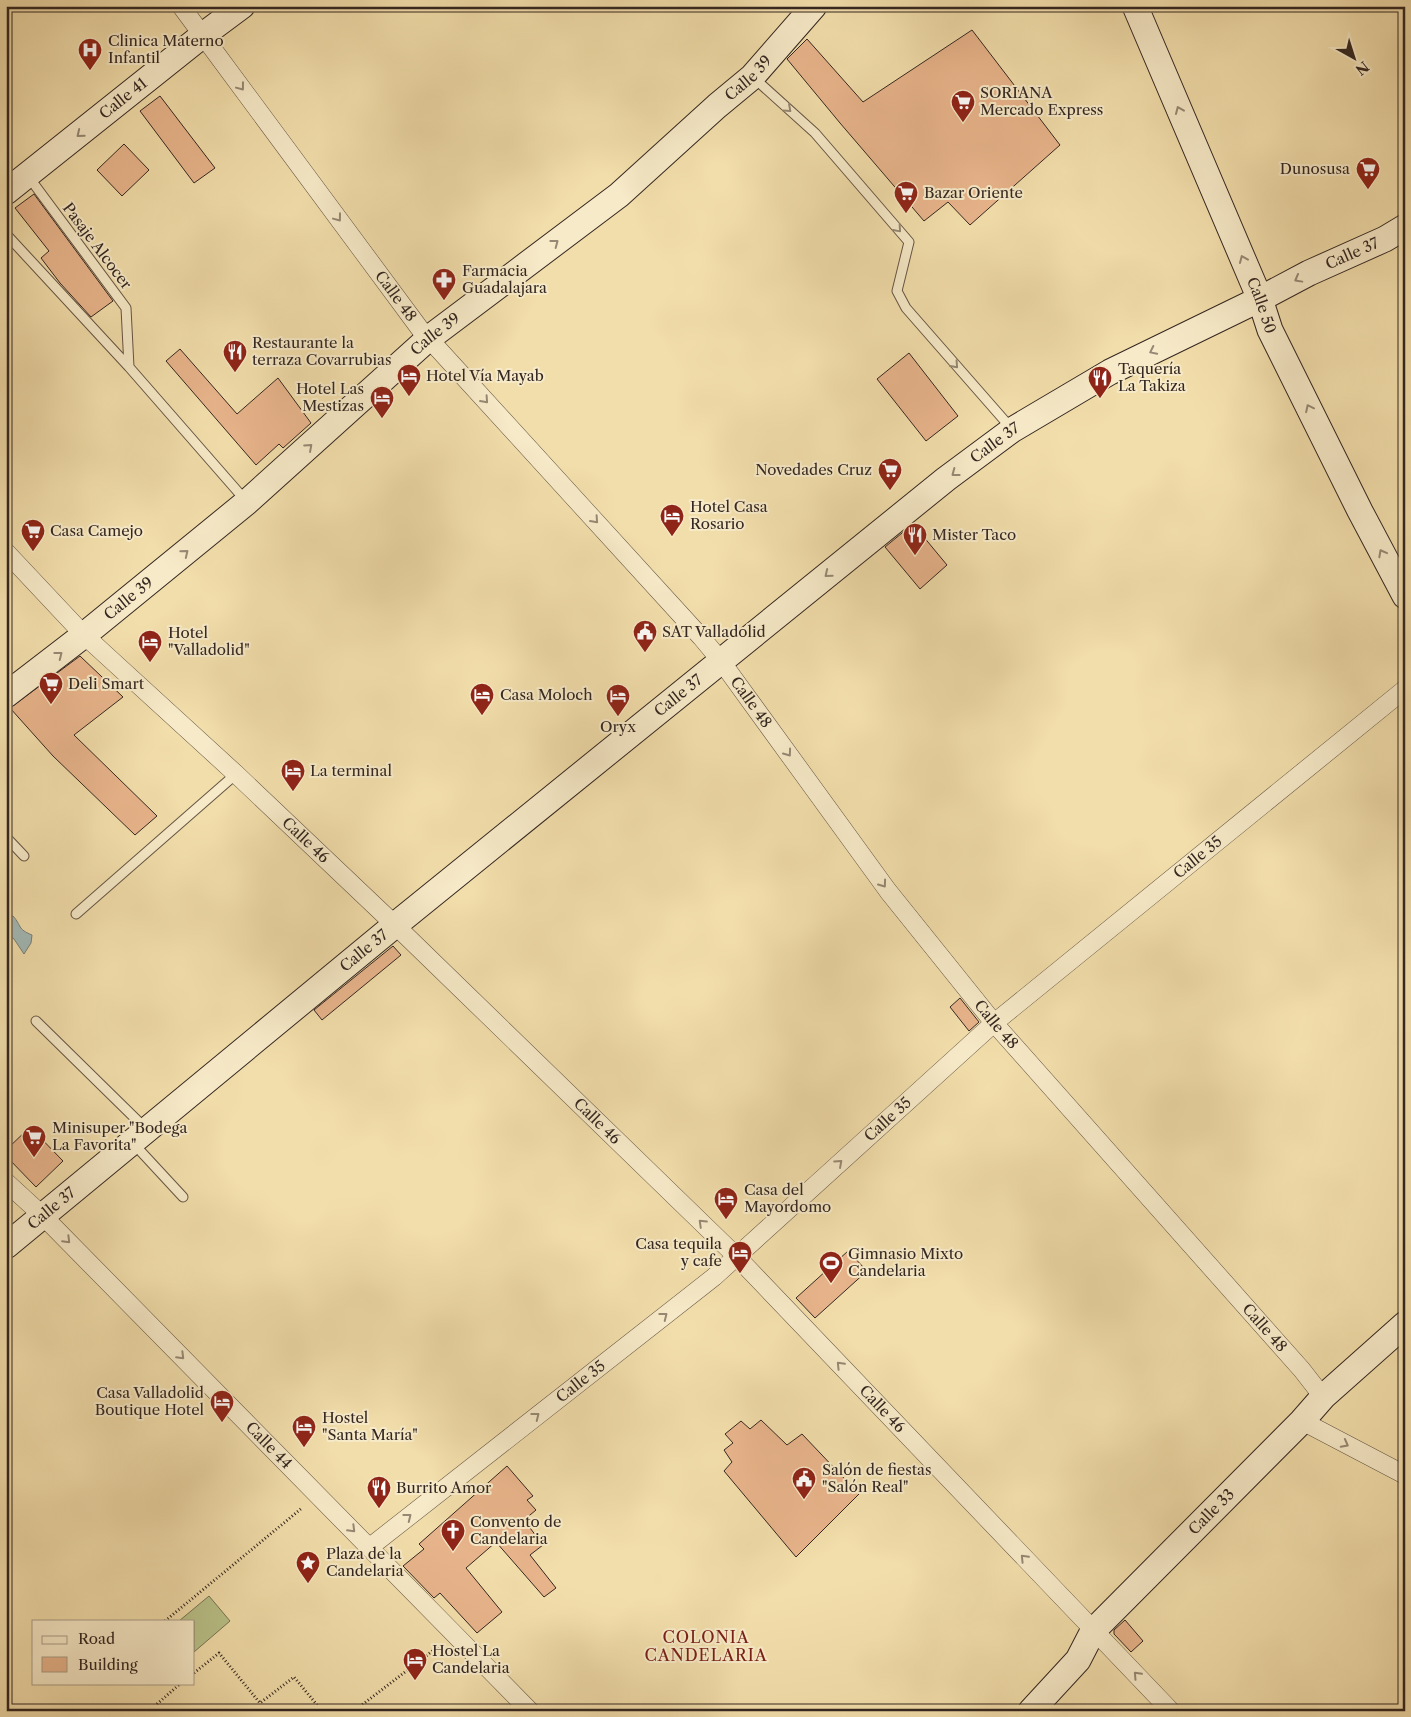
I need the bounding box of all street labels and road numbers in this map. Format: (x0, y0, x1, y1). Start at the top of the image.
street label: Calle 39 (721, 51, 776, 105)
street label: Calle 41 (95, 73, 151, 123)
street label: Pasaje Alcocer (59, 199, 136, 293)
street label: Calle 37 (1322, 233, 1382, 273)
street label: Calle 48 (371, 267, 421, 325)
street label: Calle 50 (1243, 274, 1280, 336)
street label: Calle 39 (406, 308, 463, 359)
street label: Calle 37 (966, 418, 1023, 467)
street label: Calle 39 (100, 573, 157, 624)
street label: Calle 37 (650, 670, 707, 720)
street label: Calle 48 (727, 673, 776, 731)
street label: Calle 46 (278, 813, 334, 867)
street label: Calle 35 (1169, 832, 1226, 882)
street label: Calle 37 (336, 925, 392, 976)
street label: Calle 48 (970, 996, 1023, 1053)
street label: Calle 35 (860, 1093, 915, 1145)
street label: Calle 46 (570, 1094, 625, 1148)
street label: Calle 37 (23, 1182, 79, 1233)
street label: Calle 48 (1238, 1299, 1291, 1356)
street label: Calle 35 (552, 1356, 609, 1406)
street label: Calle 46 (856, 1381, 910, 1436)
street label: Calle 44 (242, 1418, 296, 1472)
street label: Calle 33 (1184, 1485, 1238, 1539)

